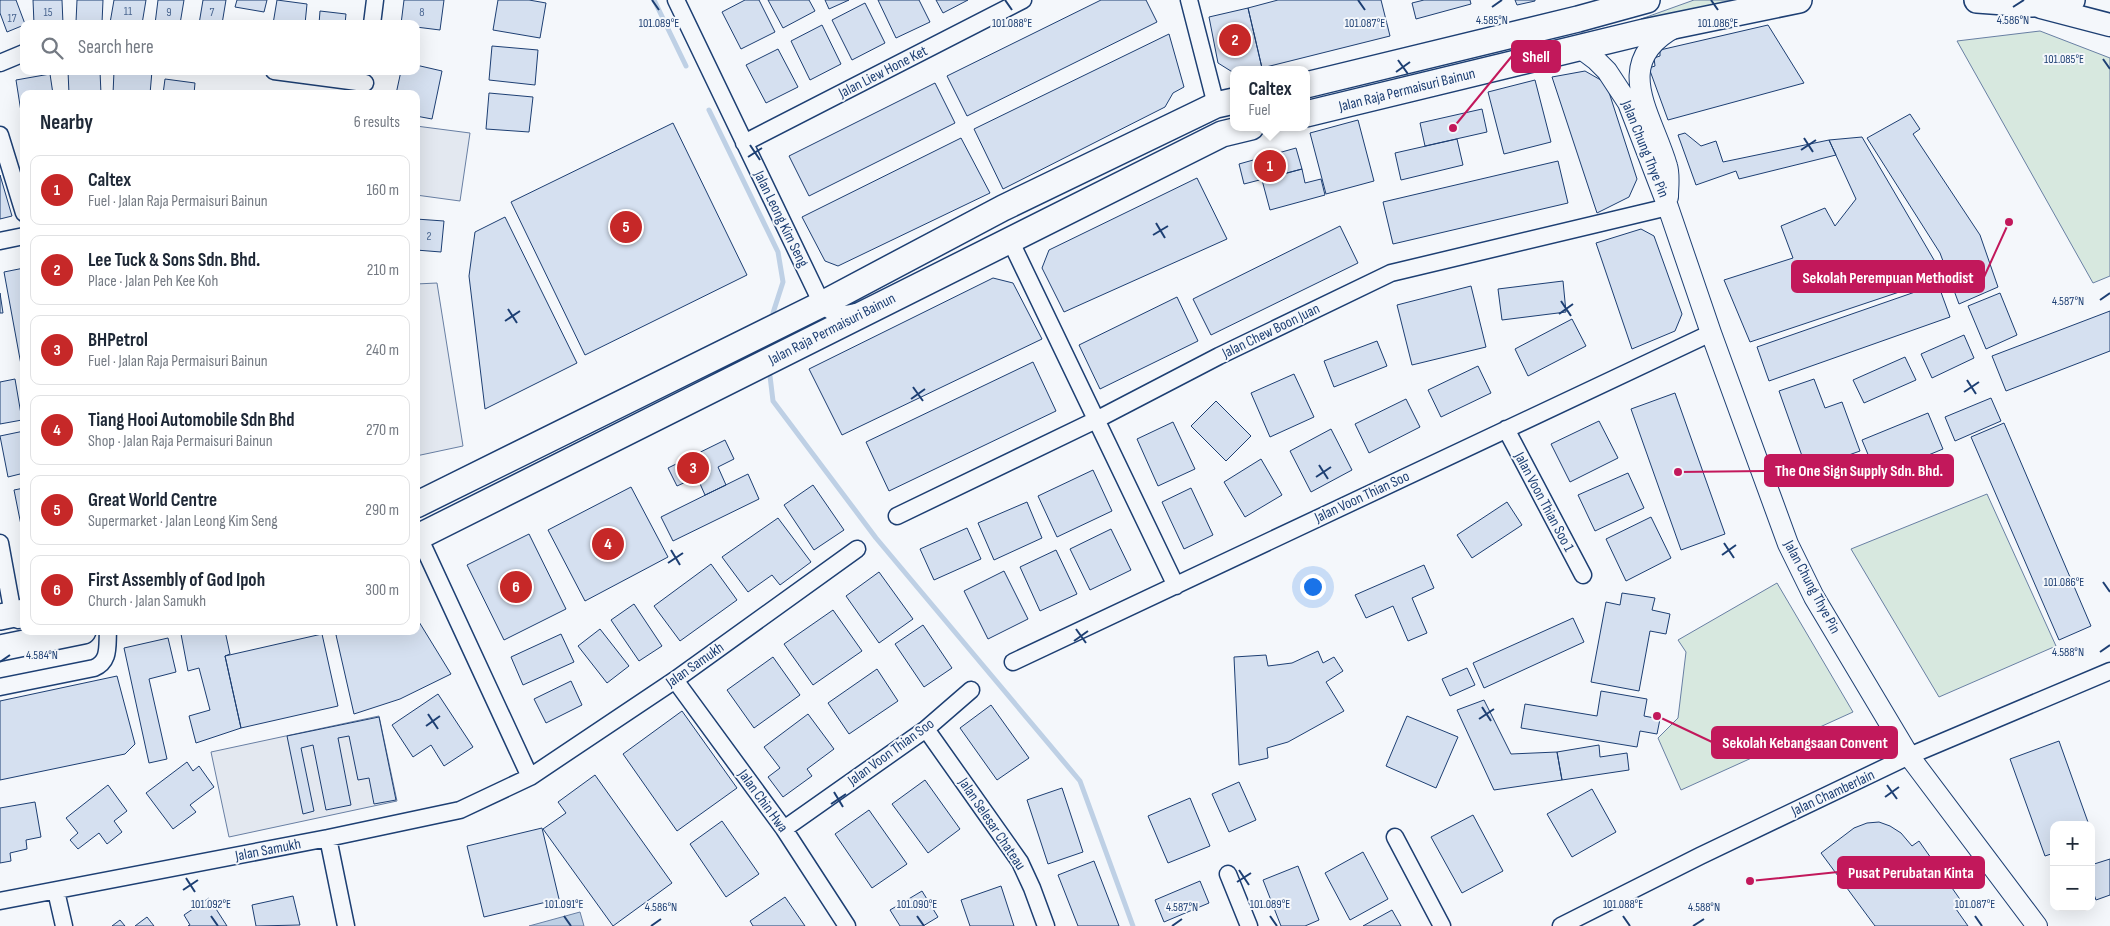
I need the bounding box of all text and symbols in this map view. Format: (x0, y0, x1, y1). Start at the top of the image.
house number: 11 (124, 4, 133, 19)
house number: 15 (43, 5, 53, 20)
house number: 9 (166, 5, 172, 20)
house number: 7 (210, 5, 215, 20)
house number: 8 (419, 5, 425, 20)
house number: 17 (8, 11, 17, 26)
text: 4.585°N (1476, 13, 1508, 28)
text: 4.586°N (1997, 13, 2029, 28)
text: 101.089°E (639, 16, 679, 31)
text: 101.088°E (992, 16, 1032, 31)
text: 101.087°E (1345, 16, 1385, 31)
text: 101.086°E (1698, 16, 1738, 31)
search box (20, 20, 420, 75)
pin: 2 (1219, 21, 1251, 59)
icon: search (38, 34, 66, 62)
text: Search here (78, 36, 154, 59)
street label: Jalan Liew Hone Ket (835, 41, 931, 103)
callout: Shell (1512, 41, 1560, 72)
text: Shell (1522, 48, 1550, 67)
text: 101.085°E (2044, 52, 2084, 67)
street label: Jalan Raja Permaisuri Bainun (1336, 64, 1477, 116)
popup (1230, 66, 1310, 131)
text: Caltex (1248, 78, 1292, 101)
street label: Jalan Chung Thye Pin (1617, 97, 1673, 200)
text: Fuel (1248, 101, 1271, 120)
text: Nearby (40, 110, 93, 135)
text: 6 results (354, 113, 400, 132)
pin: 1 (1254, 147, 1286, 185)
street label: Jalan Leong Kim Seng (749, 167, 813, 270)
text: Caltex (88, 169, 131, 192)
text: 1 (54, 181, 60, 200)
text: 160 m (366, 181, 399, 200)
text: Fuel · Jalan Raja Permaisuri Bainun (88, 192, 268, 211)
pin: 5 (610, 208, 642, 246)
house number: 2 (427, 229, 432, 244)
text: Lee Tuck & Sons Sdn. Bhd. (88, 249, 260, 272)
text: 2 (53, 261, 61, 280)
text: 210 m (367, 261, 399, 280)
callout: Sekolah Perempuan Methodist (1792, 261, 1984, 292)
text: Sekolah Perempuan Methodist (1802, 269, 1974, 288)
text: Place · Jalan Peh Kee Koh (88, 272, 218, 291)
street label: Jalan Raja Permaisuri Bainun (764, 289, 899, 370)
text: 4.587°N (2052, 294, 2084, 309)
street label: Jalan Chew Boon Juan (1218, 299, 1323, 363)
text: BHPetrol (88, 329, 148, 352)
text: 3 (53, 341, 61, 360)
text: 240 m (366, 341, 399, 360)
text: Fuel · Jalan Raja Permaisuri Bainun (88, 352, 268, 371)
text: Tiang Hooi Automobile Sdn Bhd (88, 409, 295, 432)
text: 4 (53, 421, 61, 440)
text: 270 m (366, 421, 399, 440)
text: Shop · Jalan Raja Permaisuri Bainun (88, 432, 273, 451)
street label: Jalan Voon Thian Soo 1 (1509, 448, 1579, 556)
pin: 3 (677, 449, 709, 487)
callout: The One Sign Supply Sdn. Bhd. (1765, 455, 1953, 486)
text: The One Sign Supply Sdn. Bhd. (1775, 462, 1943, 481)
street label: Jalan Voon Thian Soo (1311, 467, 1412, 528)
text: Great World Centre (88, 489, 217, 512)
text: 5 (53, 501, 61, 520)
text: 290 m (365, 501, 399, 520)
text: Supermarket · Jalan Leong Kim Seng (88, 512, 278, 531)
pin: 4 (592, 525, 624, 563)
street label: Jalan Chung Thye Pin (1779, 536, 1845, 637)
pin: 6 (500, 568, 532, 606)
text: First Assembly of God Ipoh (88, 569, 265, 592)
your location (1300, 574, 1326, 600)
text: 101.086°E (2044, 575, 2084, 590)
text: 6 (53, 581, 61, 600)
text: 300 m (365, 581, 399, 600)
text: Church · Jalan Samukh (88, 592, 206, 611)
street label: Jalan Samukh (662, 638, 728, 692)
text: 4.588°N (2052, 645, 2084, 660)
text: 4.584°N (26, 648, 58, 663)
street label: Jalan Voon Thian Soo (843, 714, 938, 790)
callout: Sekolah Kebangsaan Convent (1712, 727, 1897, 758)
text: Sekolah Kebangsaan Convent (1722, 734, 1888, 753)
street label: Jalan Chin Hwa (733, 765, 792, 836)
street label: Jalan Chamberlain (1787, 765, 1878, 821)
street label: Jalan Selesar Chateau (954, 773, 1030, 874)
map controls (2050, 821, 2095, 911)
button: + (2050, 821, 2095, 866)
street label: Jalan Samukh (233, 834, 302, 866)
callout: Pusat Perubatan Kinta (1838, 857, 1984, 888)
text: Pusat Perubatan Kinta (1848, 864, 1974, 883)
button: − (2050, 866, 2095, 911)
text: 101.092°E (191, 897, 231, 912)
text: 101.091°E (545, 897, 583, 912)
text: 101.090°E (897, 897, 937, 912)
text: 101.089°E (1250, 897, 1290, 912)
text: 101.088°E (1603, 897, 1643, 912)
text: 101.087°E (1955, 897, 1995, 912)
text: 4.586°N (645, 900, 677, 915)
text: 4.587°N (1166, 900, 1198, 915)
text: 4.588°N (1688, 900, 1720, 915)

